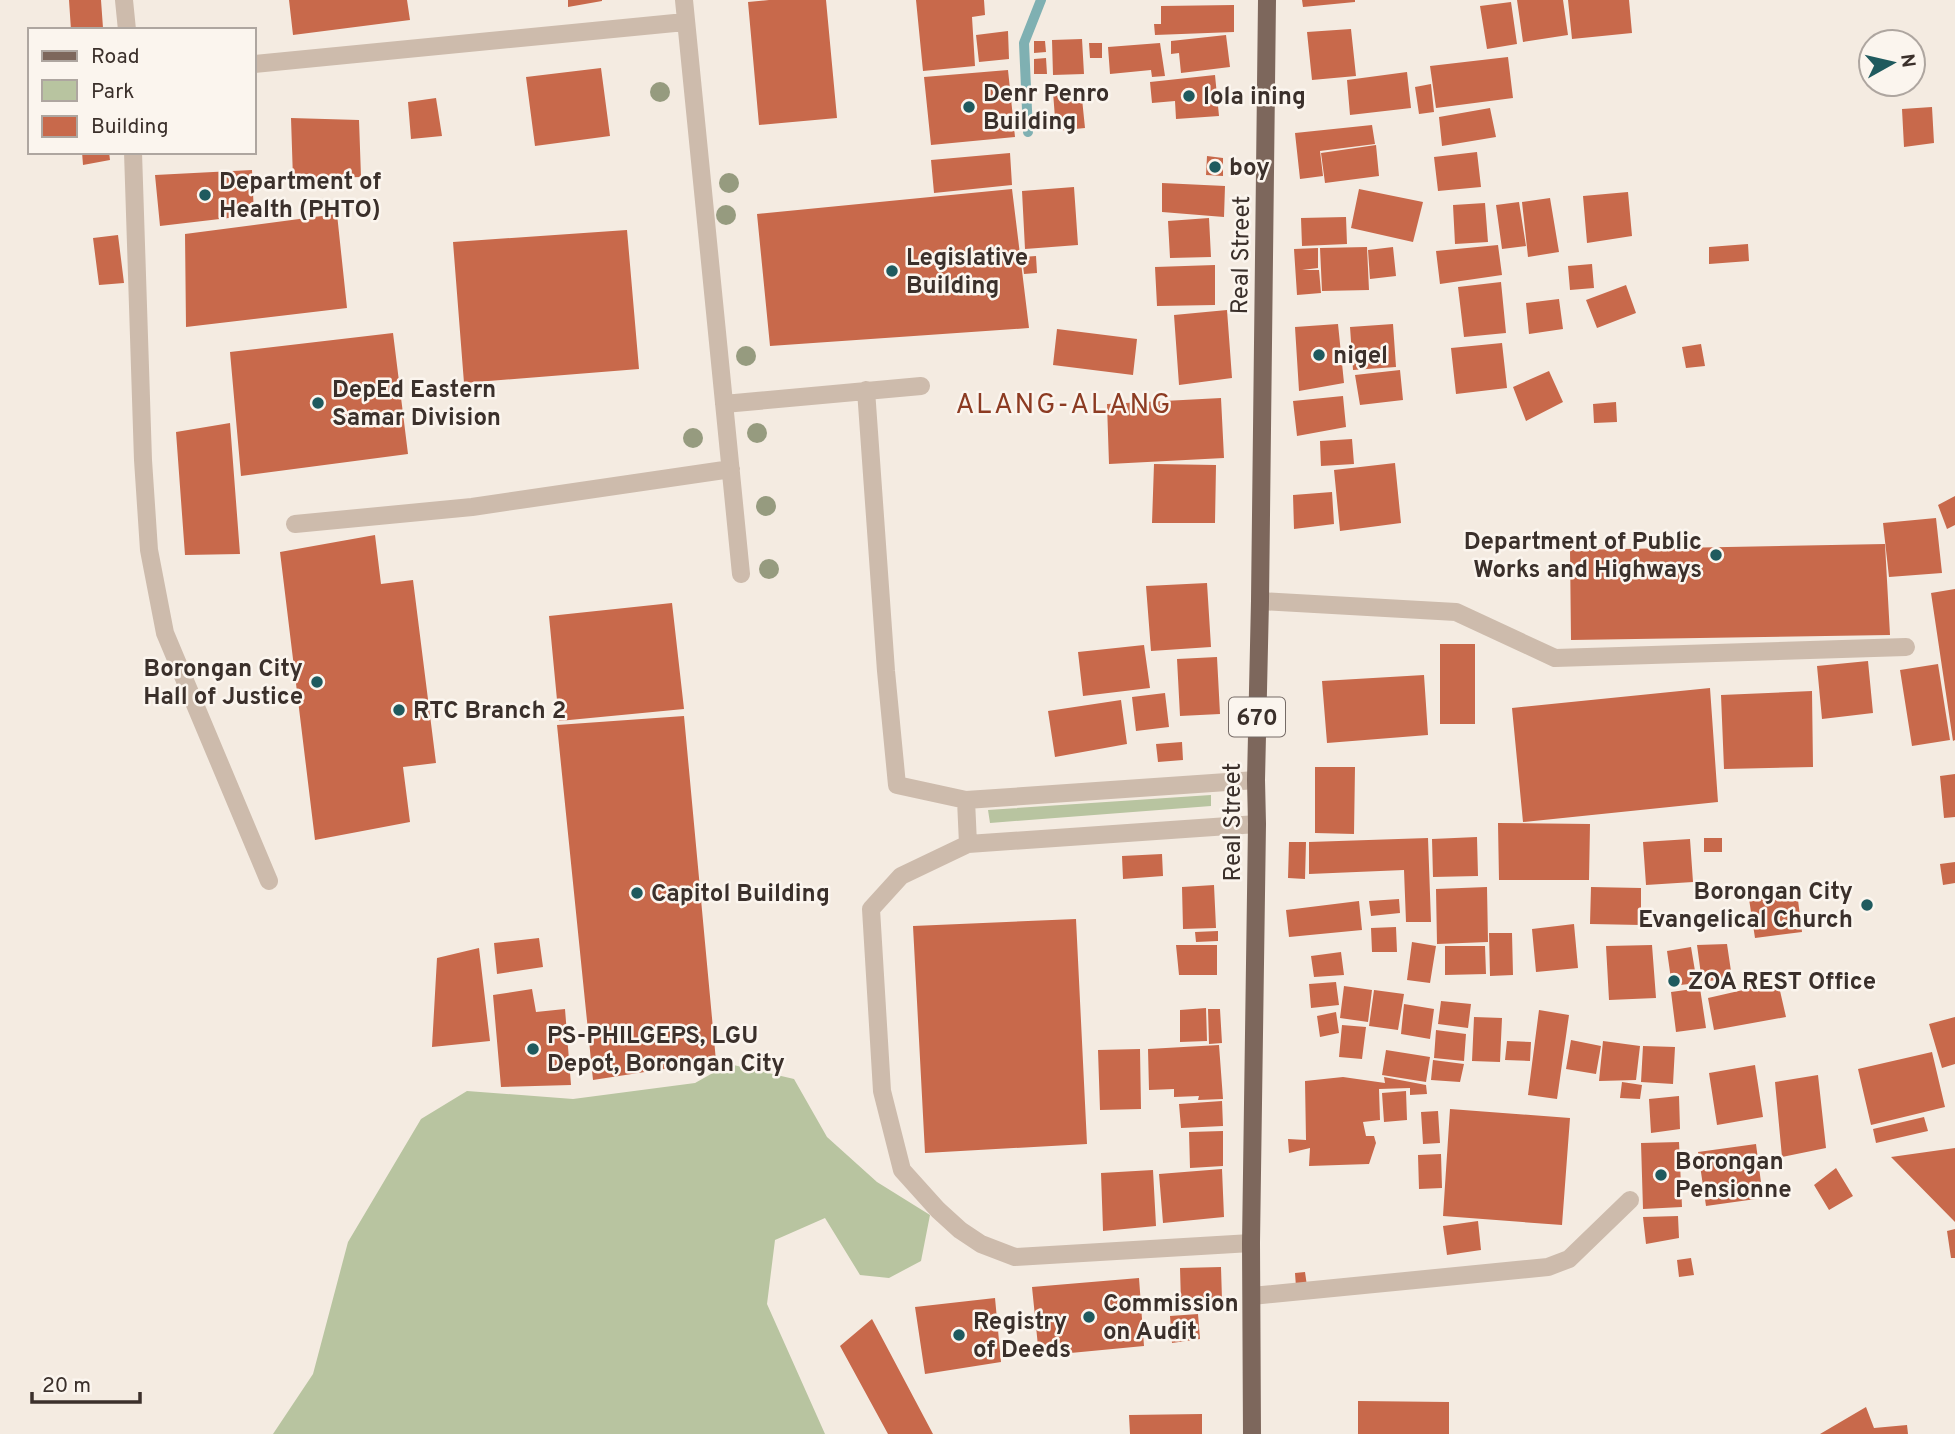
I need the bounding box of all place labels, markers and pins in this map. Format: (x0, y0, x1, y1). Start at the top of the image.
place label: Denr Penro Building (983, 80, 1109, 138)
place label: lola ining (1203, 83, 1306, 113)
marker: lola ining (1181, 88, 1197, 104)
marker: Denr Penro Building (961, 99, 977, 115)
place label: boy (1229, 154, 1270, 184)
marker: boy (1207, 159, 1223, 175)
place label: Department of Health (PHTO) (219, 168, 381, 226)
marker: Department of Health (PHTO) (197, 187, 213, 203)
place label: Legislative Building (906, 244, 1028, 302)
marker: Legislative Building (884, 263, 900, 279)
place label: nigel (1333, 342, 1388, 372)
marker: nigel (1311, 347, 1327, 363)
place label: DepEd Eastern Samar Division (332, 376, 501, 434)
marker: DepEd Eastern Samar Division (310, 395, 326, 411)
place label: Department of Public Works and Highways (1464, 528, 1702, 586)
marker: Department of Public Works and Highways (1708, 547, 1724, 563)
place label: Borongan City Hall of Justice (143, 655, 303, 713)
marker: Borongan City Hall of Justice (309, 674, 325, 690)
place label: RTC Branch 2 (413, 697, 566, 727)
marker: RTC Branch 2 (391, 702, 407, 718)
place label: Borongan City Evangelical Church (1638, 878, 1853, 936)
place label: Capitol Building (651, 880, 830, 910)
marker: Capitol Building (629, 885, 645, 901)
marker: Borongan City Evangelical Church (1859, 897, 1875, 913)
place label: ZOA REST Office (1688, 968, 1876, 998)
marker: ZOA REST Office (1666, 973, 1682, 989)
place label: PS-PHILGEPS, LGU Depot, Borongan City (547, 1022, 785, 1080)
marker: PS-PHILGEPS, LGU Depot, Borongan City (525, 1041, 541, 1057)
place label: Borongan Pensionne (1675, 1148, 1792, 1206)
marker: Borongan Pensionne (1653, 1167, 1669, 1183)
place label: Commission on Audit (1103, 1290, 1239, 1348)
place label: Registry of Deeds (973, 1308, 1071, 1366)
marker: Commission on Audit (1081, 1309, 1097, 1325)
marker: Registry of Deeds (951, 1327, 967, 1343)

